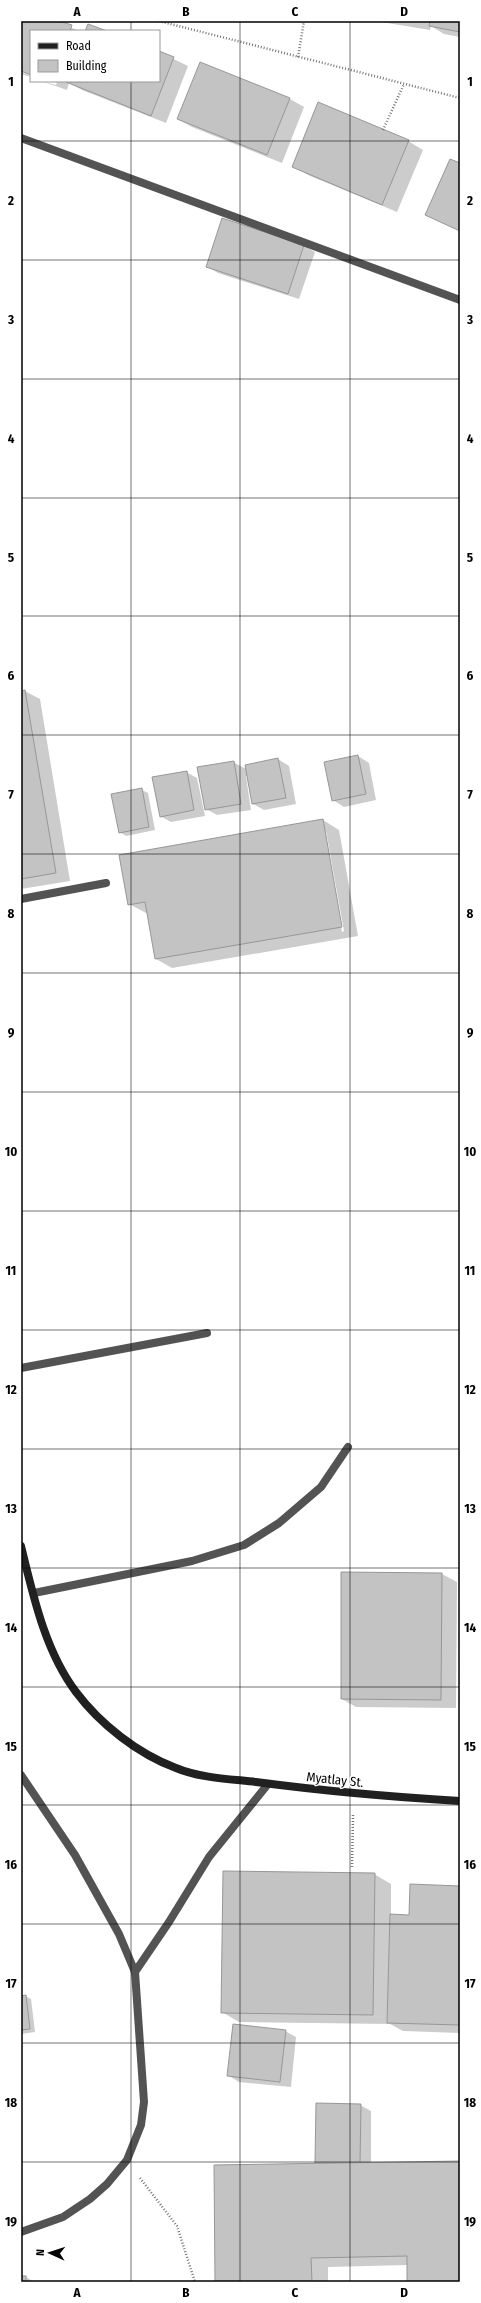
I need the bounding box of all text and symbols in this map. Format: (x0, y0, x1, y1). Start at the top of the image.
text: A (72, 4, 81, 19)
text: B (182, 4, 190, 19)
text: C (292, 4, 299, 19)
text: D (400, 4, 408, 19)
legend (30, 30, 160, 82)
text: Road (66, 39, 91, 53)
text: Building (66, 59, 107, 73)
text: 1 (8, 74, 14, 89)
text: 1 (467, 74, 473, 89)
text: 2 (7, 193, 14, 208)
text: 2 (466, 193, 473, 208)
text: 3 (7, 312, 14, 327)
text: 3 (466, 312, 473, 327)
text: 4 (8, 431, 15, 446)
text: 4 (467, 431, 474, 446)
text: 5 (8, 550, 14, 565)
text: 5 (467, 550, 473, 565)
text: 6 (8, 668, 15, 683)
text: 6 (467, 668, 474, 683)
text: 7 (8, 787, 14, 802)
text: 7 (467, 787, 473, 802)
text: 8 (8, 906, 15, 921)
text: 8 (467, 906, 474, 921)
text: 9 (8, 1025, 15, 1040)
text: 9 (467, 1025, 474, 1040)
text: 10 (5, 1144, 17, 1159)
text: 10 (464, 1144, 476, 1159)
text: 11 (6, 1263, 16, 1278)
text: 11 (465, 1263, 475, 1278)
text: 12 (5, 1382, 17, 1397)
text: 12 (464, 1382, 476, 1397)
text: 13 (5, 1501, 17, 1516)
text: 13 (464, 1501, 476, 1516)
text: 14 (5, 1620, 17, 1635)
text: 14 (464, 1620, 476, 1635)
text: 15 (5, 1739, 17, 1754)
text: 15 (464, 1739, 476, 1754)
street label: Myatlay St. (306, 1769, 364, 1790)
text: 16 (5, 1857, 17, 1872)
text: 16 (464, 1857, 476, 1872)
text: 17 (5, 1976, 17, 1991)
text: 17 (464, 1976, 476, 1991)
text: 18 (5, 2095, 17, 2110)
text: 18 (464, 2095, 476, 2110)
text: 19 (5, 2214, 17, 2229)
text: 19 (464, 2214, 476, 2229)
north arrow (30, 2233, 70, 2273)
text: N (34, 2249, 47, 2256)
text: A (72, 2285, 81, 2300)
text: B (182, 2285, 190, 2300)
text: C (292, 2285, 299, 2300)
text: D (400, 2285, 408, 2300)

